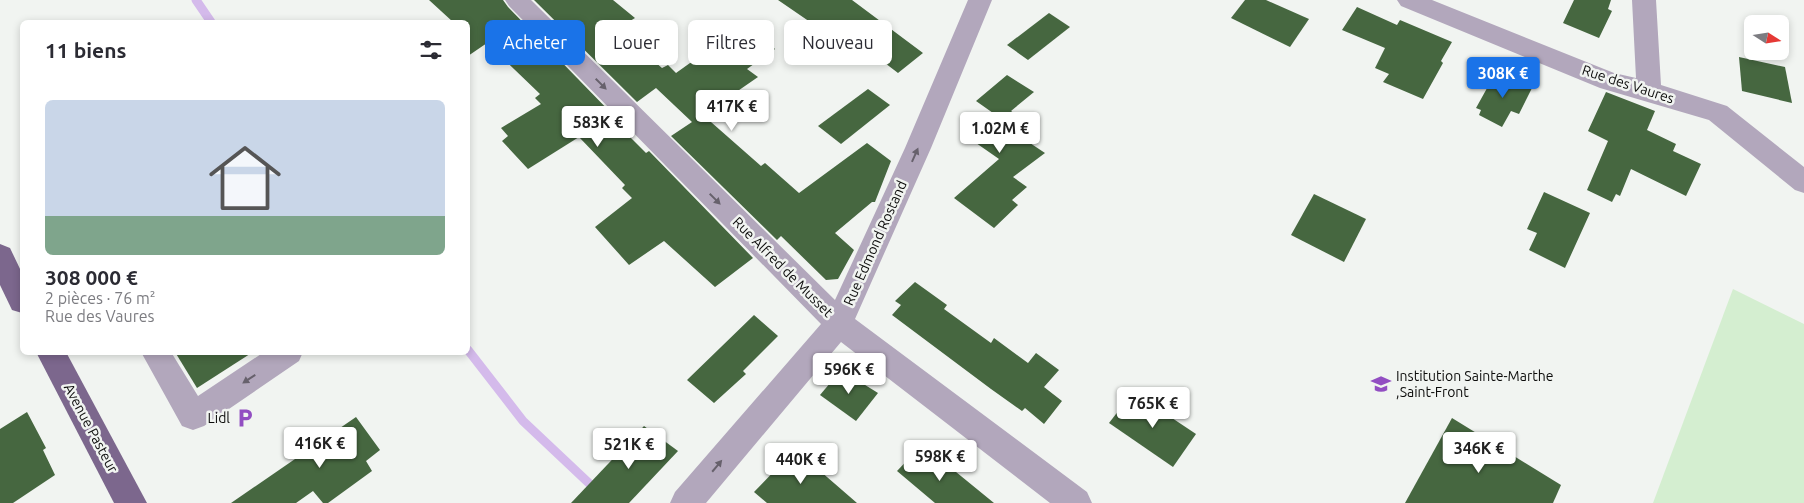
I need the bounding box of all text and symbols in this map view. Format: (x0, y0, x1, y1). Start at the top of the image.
north arrow (1744, 15, 1789, 60)
map controls (1744, 15, 1789, 60)
chip: Acheter (485, 20, 585, 65)
chip: Louer (595, 20, 678, 65)
chip: Filtres (688, 20, 774, 65)
chip: Nouveau (784, 20, 892, 65)
icon: filters (417, 36, 445, 64)
text: 11 biens (45, 38, 126, 62)
pin: 308K € (1462, 56, 1544, 99)
street label: Rue des Vaures (1580, 62, 1676, 106)
text: 308K € (1478, 64, 1528, 82)
one-way arrow (594, 78, 606, 90)
pin: 417K € (691, 90, 773, 132)
text: 417K € (707, 97, 757, 115)
pin: 583K € (557, 106, 639, 148)
pin: 1.02M € (954, 112, 1046, 154)
text: 583K € (573, 113, 623, 131)
text: 1.02M € (971, 119, 1029, 137)
icon: home (200, 133, 290, 223)
one-way arrow (912, 148, 920, 162)
street label: Rue Edmond Rostand (840, 178, 910, 308)
one-way arrow (709, 193, 721, 205)
street label: Rue Alfred de Musset (730, 214, 837, 321)
text: 308 000 € (45, 265, 138, 289)
text: 2 pièces · 76 m² (45, 289, 155, 307)
text: Rue des Vaures (45, 307, 154, 325)
pin: 596K € (808, 352, 890, 395)
text: 596K € (824, 360, 874, 378)
place label: Institution Sainte-Marthe ,Saint-Front (1396, 368, 1553, 400)
school or university icon: Institution Sainte-Marthe ,Saint-Front (1370, 373, 1392, 395)
one-way arrow (242, 375, 255, 384)
street label: Avenue Pasteur (61, 381, 121, 476)
pin: 765K € (1112, 386, 1194, 429)
text: 765K € (1128, 394, 1178, 412)
parking icon: Lidl (234, 407, 256, 429)
place label: Lidl (208, 410, 230, 426)
pin: 416K € (279, 426, 361, 469)
pin: 521K € (588, 428, 670, 470)
pin: 346K € (1438, 432, 1520, 474)
text: 416K € (295, 434, 345, 452)
text: 521K € (604, 435, 654, 453)
text: 346K € (1454, 439, 1504, 457)
pin: 598K € (899, 440, 981, 482)
pin: 440K € (760, 442, 842, 485)
text: 598K € (915, 447, 965, 465)
text: 440K € (776, 450, 826, 468)
one-way arrow (712, 460, 723, 473)

